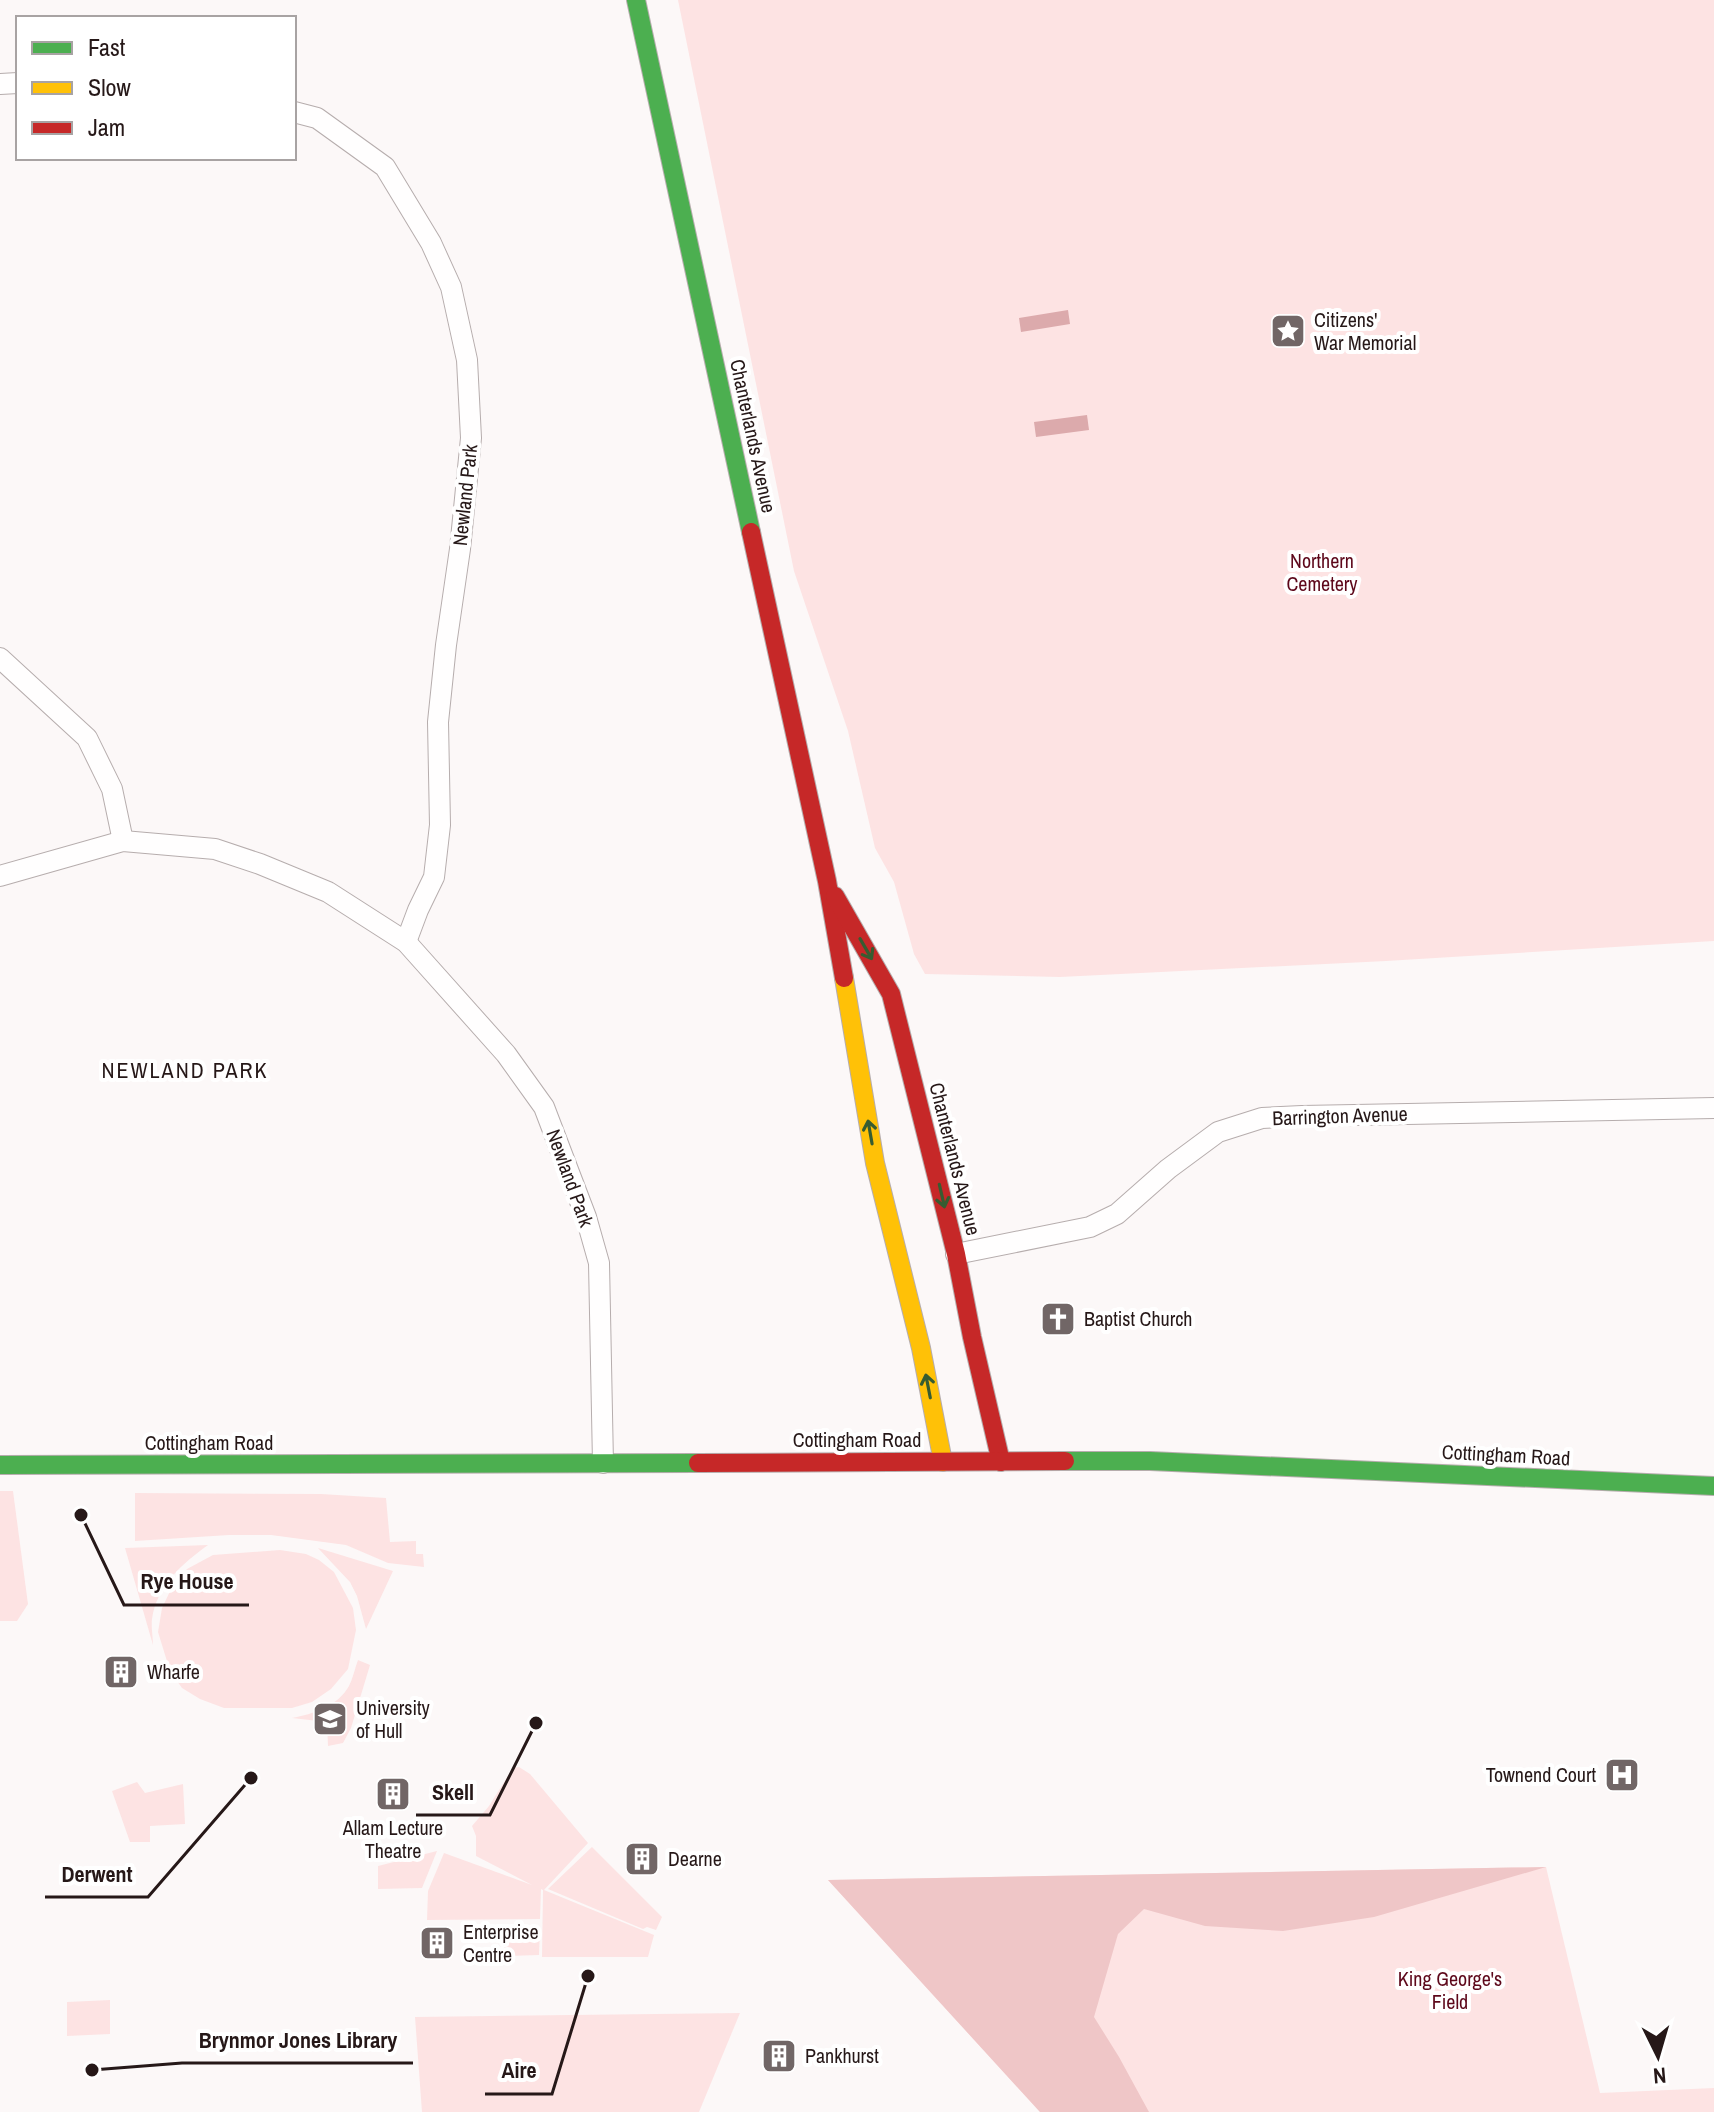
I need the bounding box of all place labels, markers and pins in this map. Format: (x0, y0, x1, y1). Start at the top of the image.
place label: Citizens' War Memorial (1314, 306, 1416, 356)
place icon: Citizens' War Memorial (1269, 312, 1307, 350)
church icon: Baptist Church (1039, 1300, 1077, 1338)
place label: Baptist Church (1084, 1305, 1192, 1332)
callout: Rye House (124, 1559, 249, 1605)
building icon: Wharfe (102, 1653, 140, 1691)
place label: Wharfe (147, 1658, 200, 1685)
place label: University of Hull (356, 1694, 431, 1744)
school or university icon: University of Hull (311, 1700, 349, 1738)
hospital icon: Townend Court (1603, 1756, 1641, 1794)
place label: Townend Court (1486, 1761, 1596, 1788)
callout: Skell (416, 1769, 490, 1815)
building icon: Allam Lecture Theatre (374, 1775, 412, 1813)
place label: Allam Lecture Theatre (342, 1814, 443, 1864)
building icon: Dearne (623, 1840, 661, 1878)
place label: Dearne (668, 1845, 722, 1872)
callout: Derwent (45, 1851, 148, 1897)
place label: Enterprise Centre (463, 1918, 539, 1968)
building icon: Enterprise Centre (418, 1924, 456, 1962)
callout: Brynmor Jones Library (182, 2017, 413, 2063)
building icon: Pankhurst (760, 2037, 798, 2075)
place label: Pankhurst (805, 2042, 879, 2069)
callout: Aire (485, 2048, 552, 2094)

